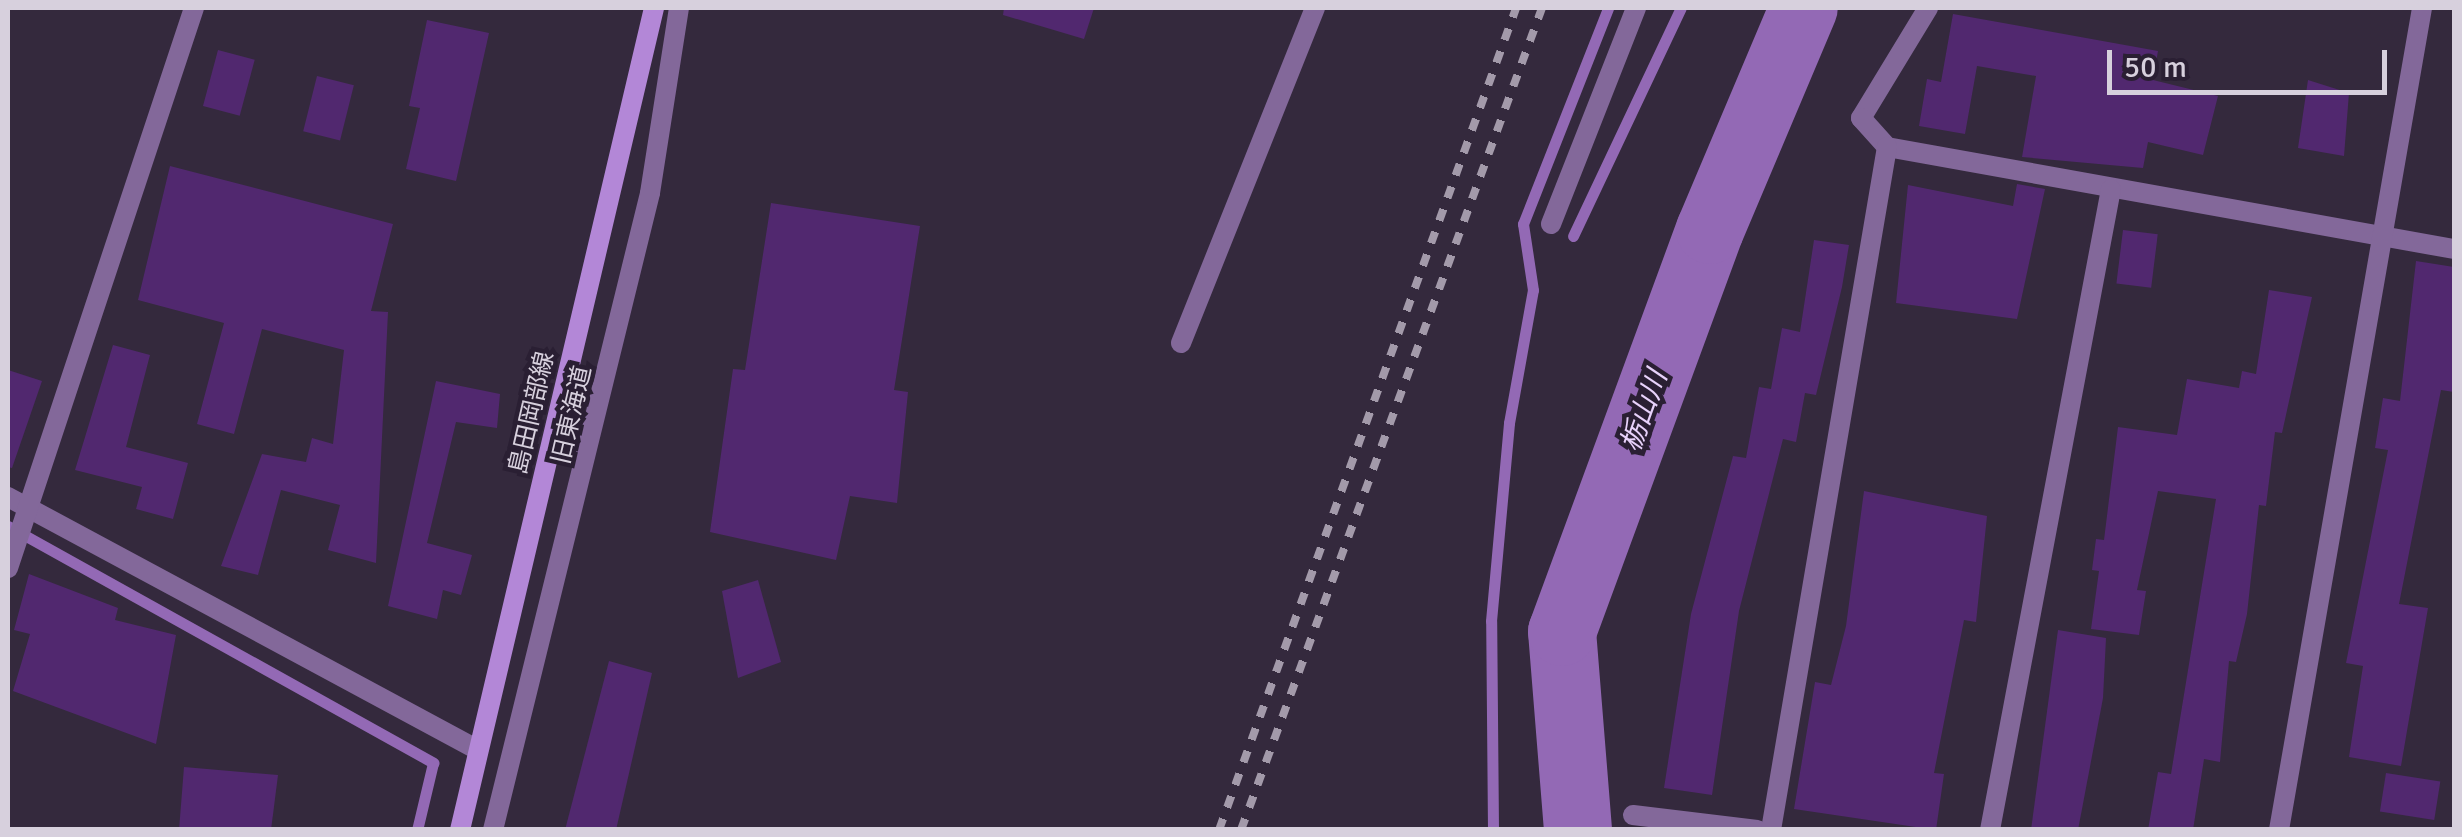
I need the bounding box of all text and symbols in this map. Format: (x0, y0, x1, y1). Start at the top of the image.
scale bar (2112, 30, 2392, 92)
text: 50 m (2124, 49, 2187, 86)
street label: 島田岡部線 (503, 349, 561, 477)
street label: 旧東海道 (546, 363, 598, 467)
water label: 栃山川 (1614, 366, 1674, 456)

